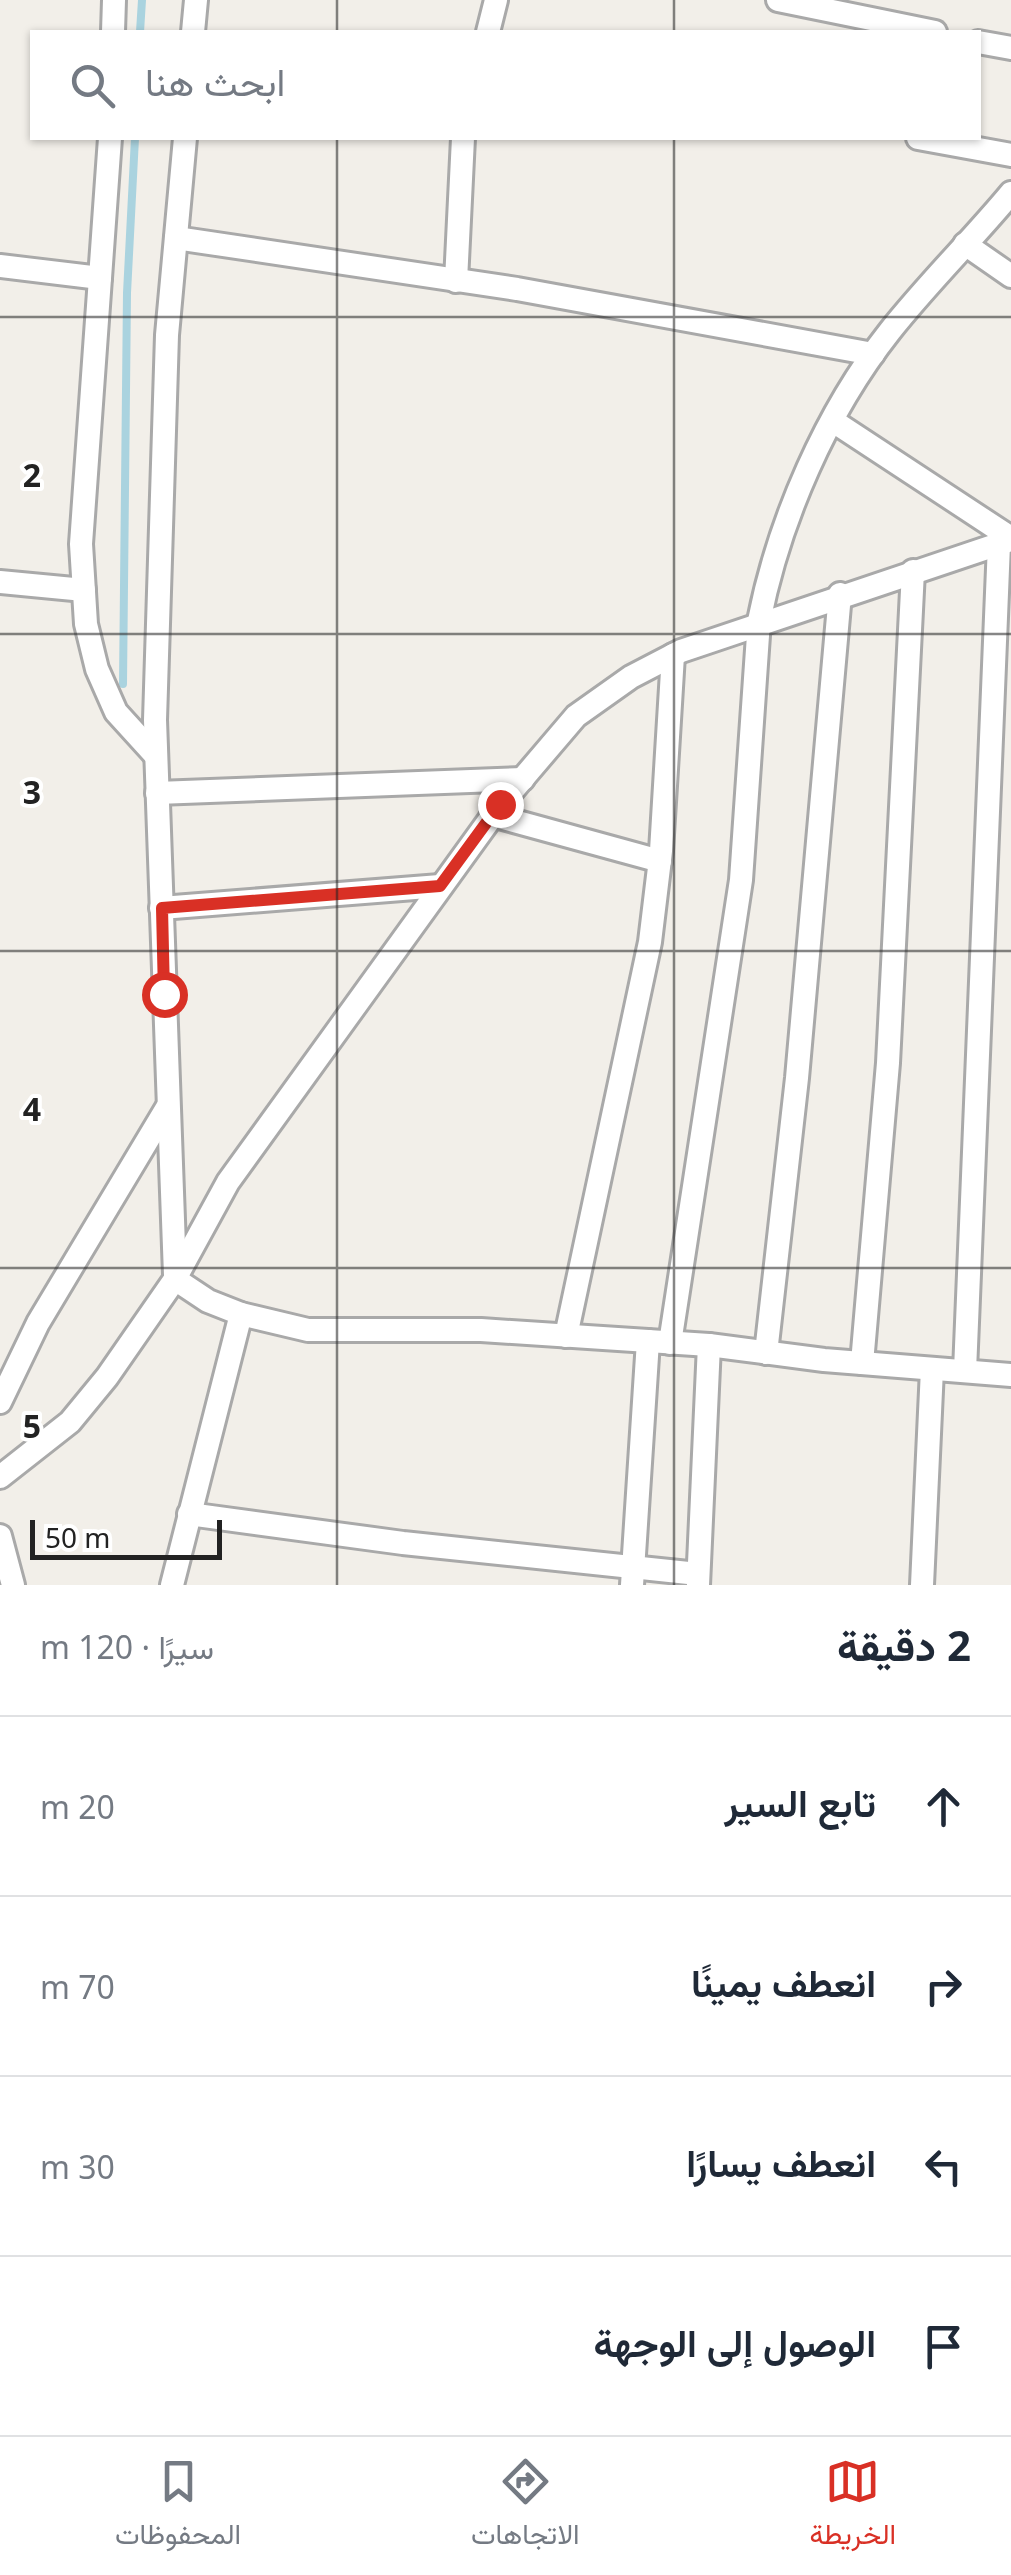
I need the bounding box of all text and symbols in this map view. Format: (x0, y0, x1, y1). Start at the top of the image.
search box (30, 30, 981, 140)
text: ابحث هنا (145, 55, 285, 107)
icon: search (65, 58, 120, 113)
text: 2 (23, 453, 41, 496)
text: 3 (23, 770, 41, 813)
route end (478, 782, 524, 828)
route start (142, 972, 188, 1018)
text: 4 (23, 1087, 41, 1130)
text: 5 (23, 1404, 41, 1447)
scale bar (30, 1515, 222, 1560)
text: 50 m (45, 1518, 111, 1556)
text: 2 دقيقة (837, 1616, 971, 1673)
text: سيرًا · 120 m (40, 1625, 214, 1668)
text: تابع السير (724, 1776, 876, 1828)
icon: ahead (916, 1779, 971, 1834)
text: 20 m (40, 1785, 115, 1828)
text: انعطف يمينًا (691, 1956, 876, 2008)
icon: right (916, 1959, 971, 2014)
text: 70 m (40, 1965, 115, 2008)
text: انعطف يسارًا (686, 2136, 876, 2188)
icon: left (916, 2139, 971, 2194)
text: 30 m (40, 2145, 115, 2188)
text: الوصول إلى الوجهة (594, 2316, 876, 2368)
icon: arrive (916, 2319, 971, 2374)
tab: المحفوظات (115, 2454, 241, 2559)
tab: الاتجاهات (471, 2454, 580, 2559)
tab: الخريطة (809, 2454, 896, 2559)

